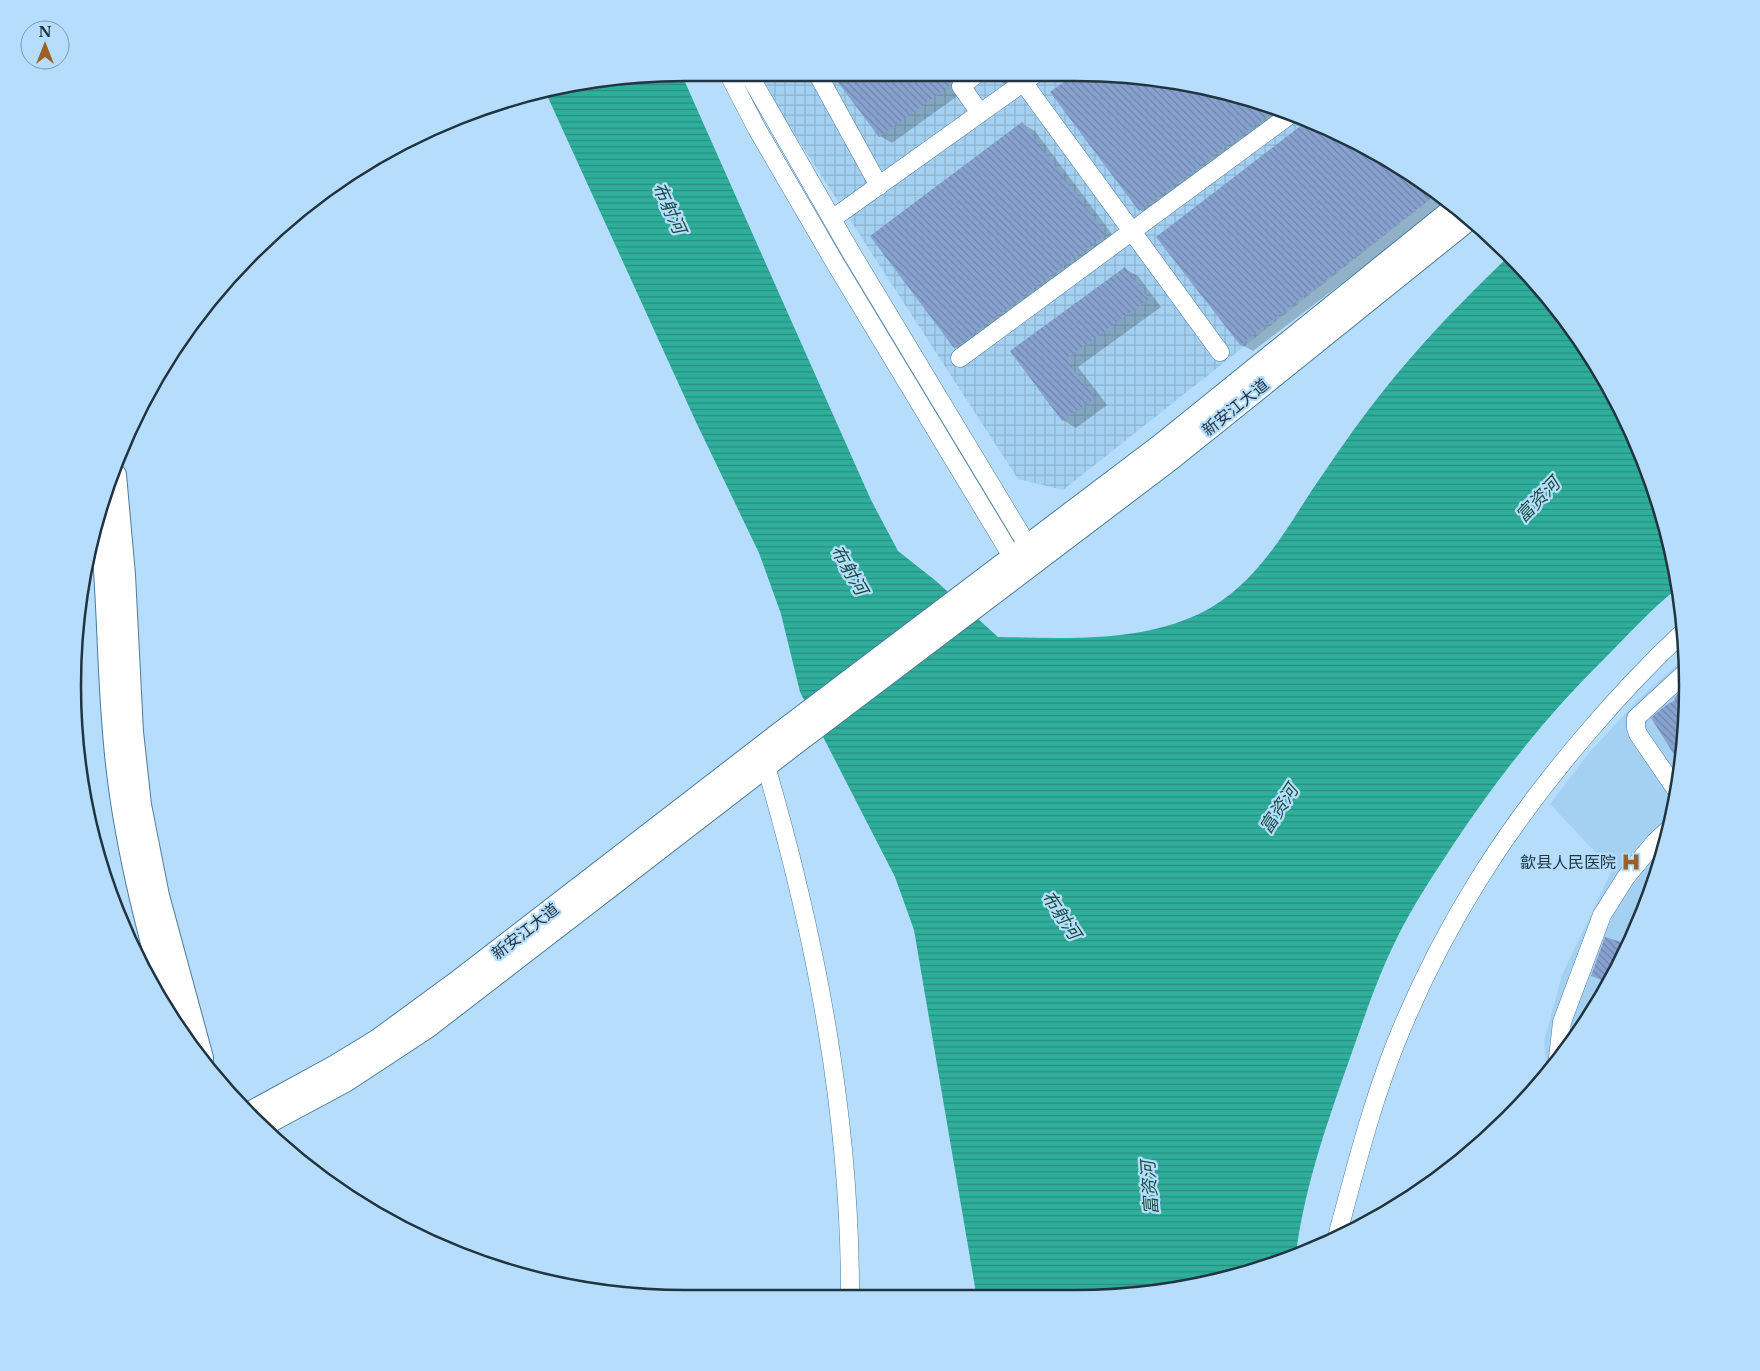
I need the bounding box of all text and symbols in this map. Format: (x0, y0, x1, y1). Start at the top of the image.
north arrow (20, 20, 70, 70)
text: N (38, 23, 52, 41)
water label: 布射河 (648, 179, 692, 240)
street label: 新安江大道 (1198, 374, 1272, 440)
water label: 富资河 (1511, 471, 1567, 527)
water label: 布射河 (826, 541, 874, 601)
water label: 富资河 (1255, 778, 1305, 838)
hospital icon: 歙县人民医院 (1620, 851, 1642, 873)
place label: 歙县人民医院 (1520, 852, 1616, 872)
water label: 布射河 (1037, 886, 1087, 946)
street label: 新安江大道 (487, 898, 563, 964)
water label: 富资河 (1137, 1157, 1163, 1216)

